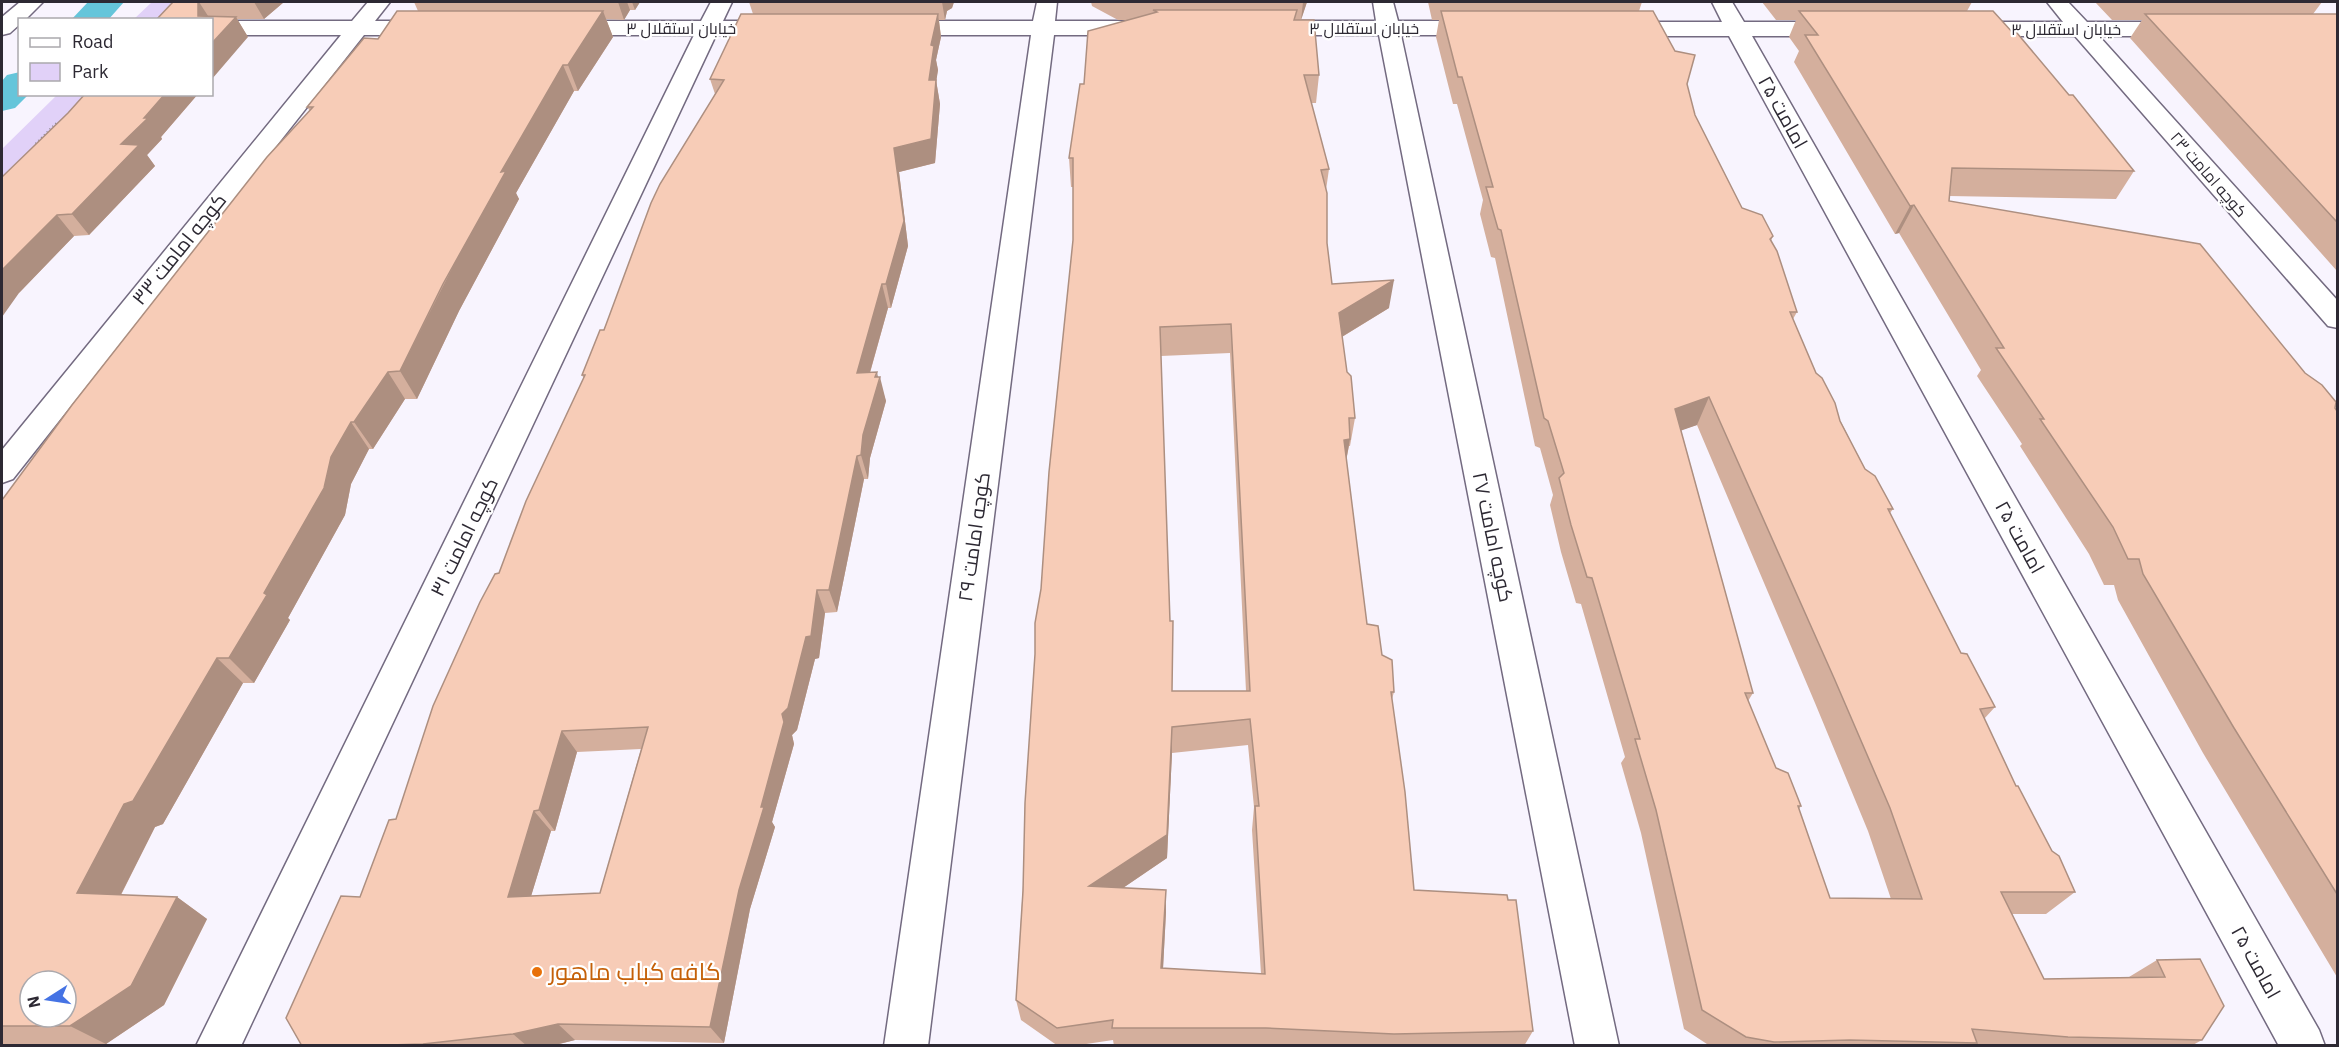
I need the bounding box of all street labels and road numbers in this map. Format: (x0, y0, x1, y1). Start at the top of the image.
street label: خیابان استقلال ۳ (626, 18, 736, 39)
street label: خیابان استقلال ۳ (1309, 18, 1419, 39)
street label: خیابان استقلال ۳ (2011, 19, 2121, 40)
street label: امامت ۲۵ (1752, 70, 1815, 153)
street label: کوچه امامت ۲۳ (2165, 127, 2252, 222)
street label: کوچه امامت ۳۳ (125, 187, 232, 310)
street label: کوچه امامت ۲۷ (1467, 469, 1520, 605)
street label: کوچه امامت ۲۹ (951, 470, 996, 603)
street label: کوچه امامت ۳۱ (423, 473, 504, 601)
street label: امامت ۲۵ (1989, 495, 2052, 578)
street label: امامت ۲۵ (2225, 920, 2288, 1003)

